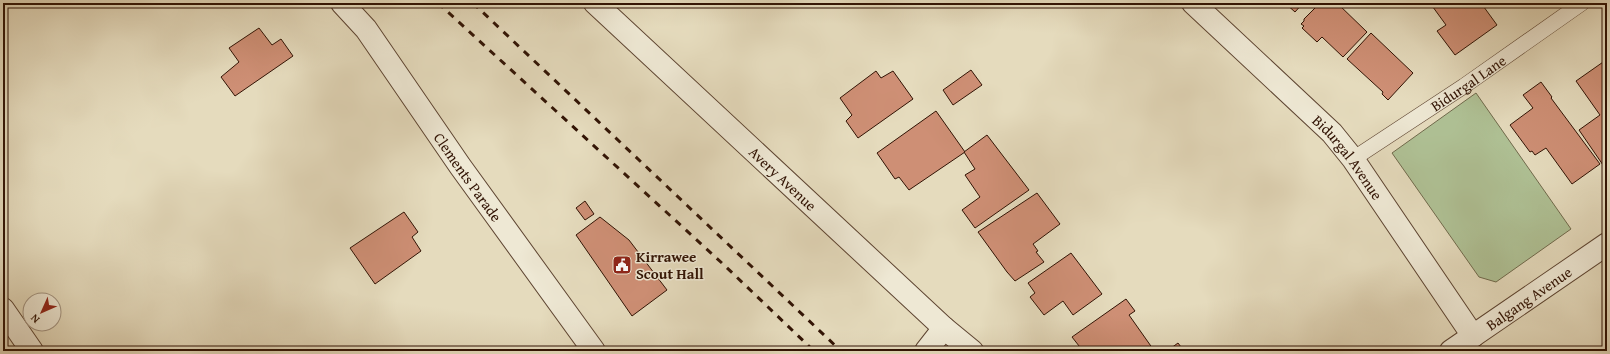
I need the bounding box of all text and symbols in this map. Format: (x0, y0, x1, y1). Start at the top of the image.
street label: Bidurgal Lane (1426, 49, 1510, 116)
street label: Bidurgal Avenue (1308, 110, 1388, 204)
street label: Clements Parade (429, 128, 507, 226)
street label: Avery Avenue (745, 141, 822, 215)
place label: Kirrawee Scout Hall (636, 246, 704, 284)
public building icon: Kirrawee Scout Hall (611, 254, 633, 276)
street label: Balgang Avenue (1481, 261, 1576, 335)
north arrow (22, 292, 62, 332)
text: N (26, 310, 43, 327)

